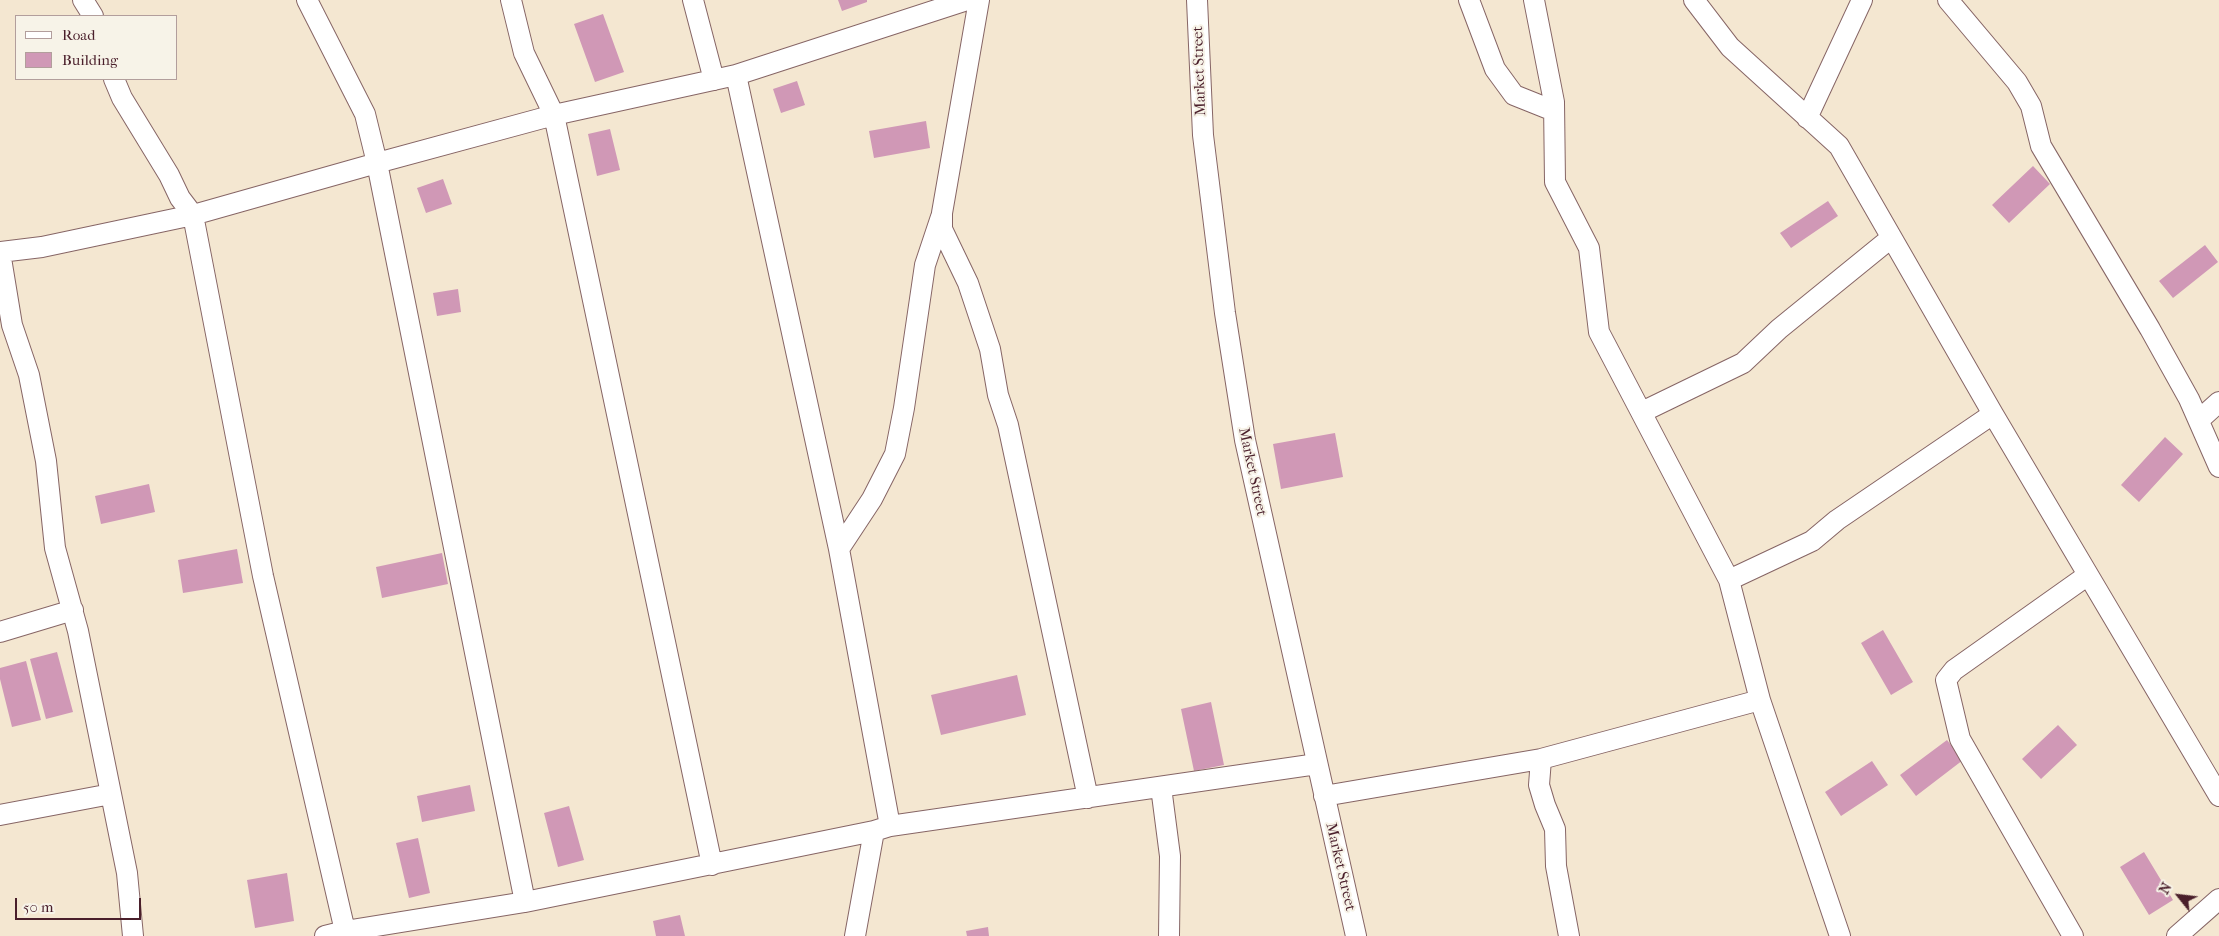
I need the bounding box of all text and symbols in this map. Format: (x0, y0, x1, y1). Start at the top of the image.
legend (15, 15, 178, 80)
text: Road (62, 26, 95, 44)
street label: Market Street (1189, 26, 1211, 116)
text: Building (62, 51, 118, 69)
street label: Market Street (1234, 426, 1270, 518)
street label: Market Street (1321, 821, 1359, 913)
north arrow (2154, 871, 2204, 921)
text: N (2155, 880, 2175, 897)
scale bar (18, 888, 144, 920)
text: 50 m (23, 898, 53, 916)

